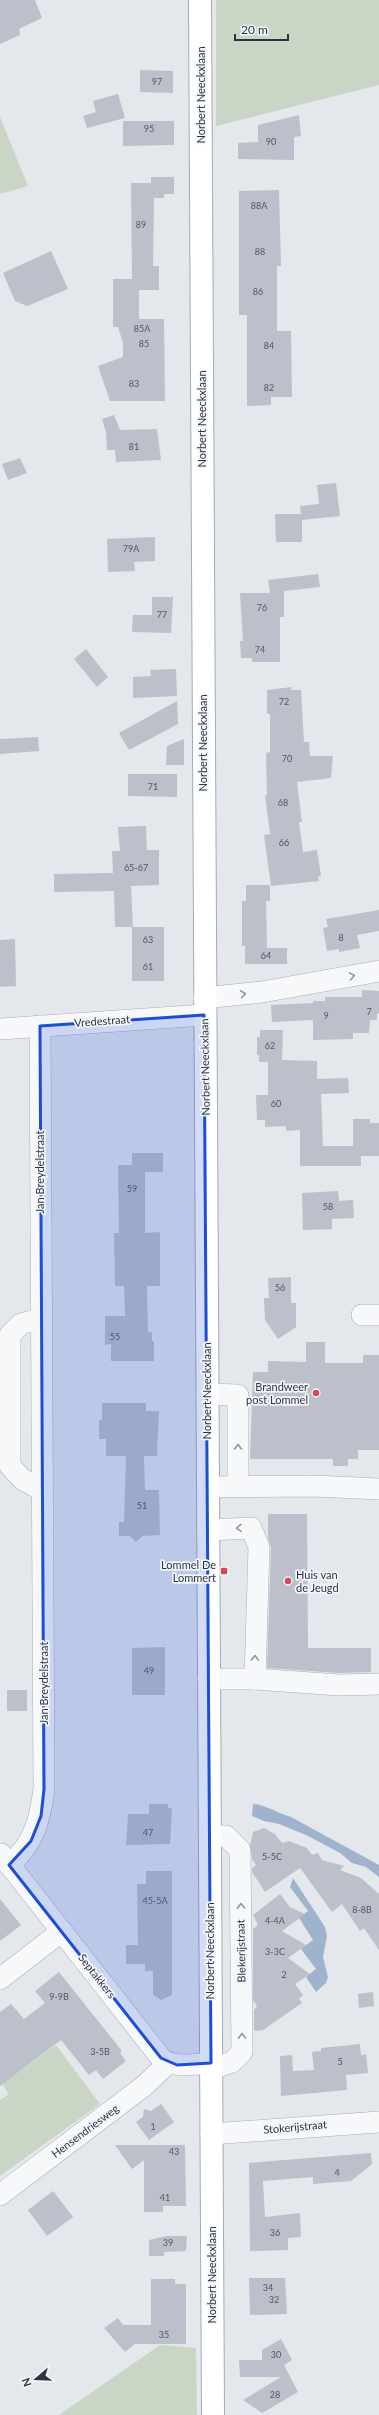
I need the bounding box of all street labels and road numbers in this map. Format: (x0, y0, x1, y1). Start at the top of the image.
street label: Norbert Neeckxlaan (194, 46, 207, 144)
street label: Norbert Neeckxlaan (195, 370, 208, 468)
street label: Norbert Neeckxlaan (196, 694, 209, 792)
street label: Vredestraat (74, 1012, 130, 1029)
street label: Norbert Neeckxlaan (197, 1018, 212, 1116)
street label: Jan Breydelstraat (33, 1131, 46, 1213)
street label: Norbert Neeckxlaan (200, 1342, 213, 1440)
street label: Jan Breydelstraat (37, 1642, 50, 1724)
street label: Norbert Neeckxlaan (203, 1902, 216, 2000)
street label: Blekerijstraat (233, 1919, 248, 1983)
street label: Septakkers (76, 1951, 119, 2001)
street label: Hensendriesweg (49, 2101, 121, 2160)
street label: Stokerijstraat (263, 2117, 327, 2136)
street label: Norbert Neeckxlaan (205, 2226, 218, 2324)

